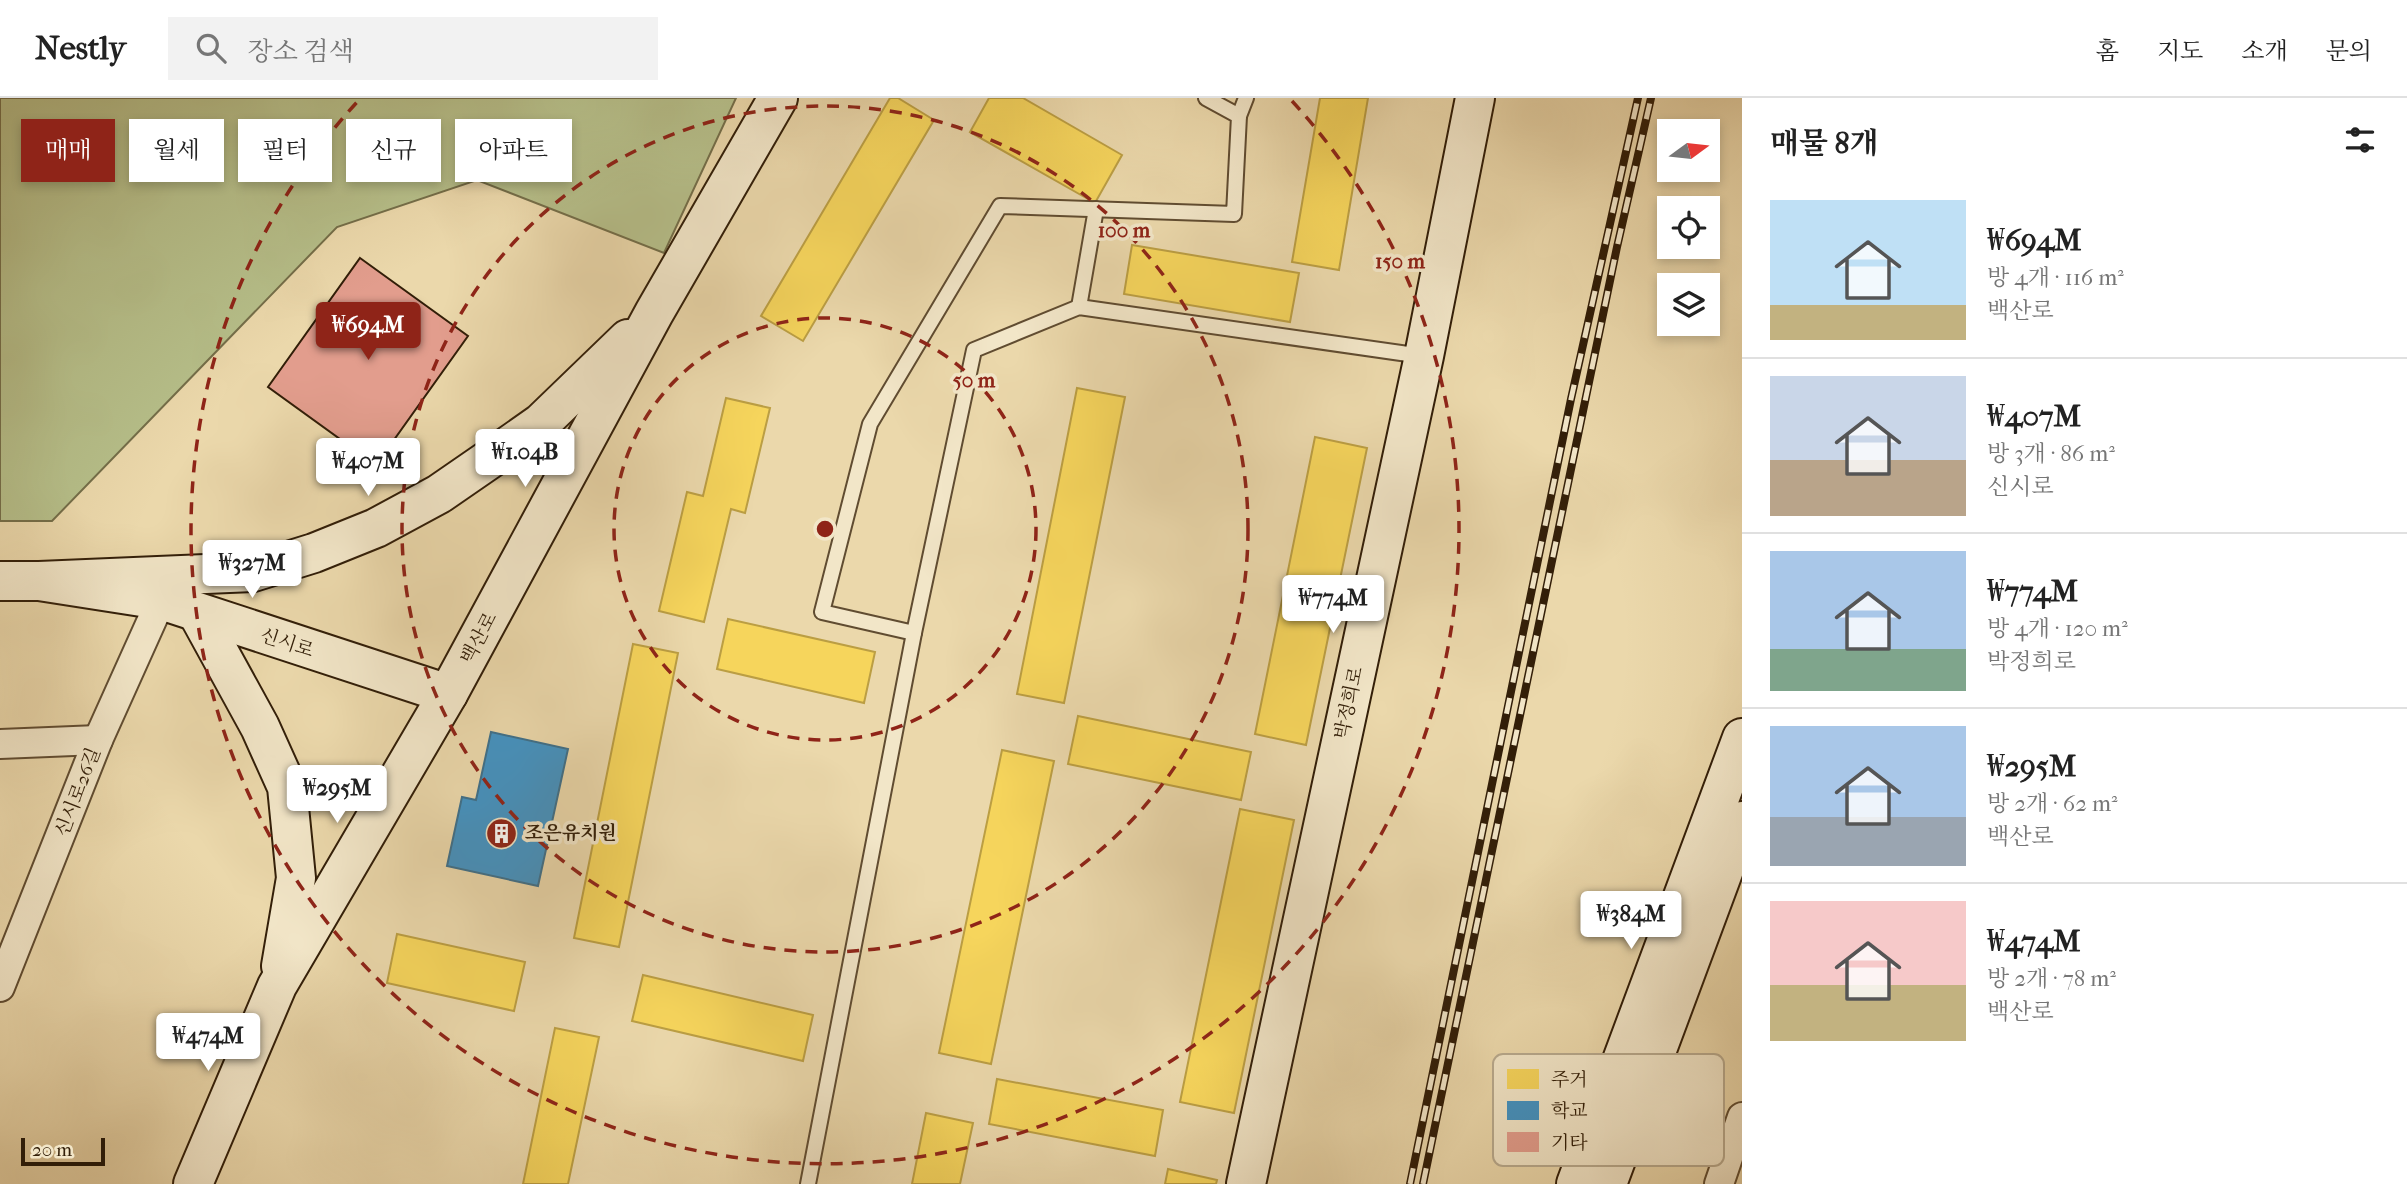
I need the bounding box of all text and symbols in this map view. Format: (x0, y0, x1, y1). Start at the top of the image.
search box (168, 17, 658, 80)
text: Nestly (35, 29, 126, 68)
icon: search (192, 29, 230, 67)
text: 장소 검색 (248, 36, 354, 67)
text: 홈 (2096, 37, 2119, 65)
text: 지도 (2157, 37, 2203, 65)
text: 소개 (2241, 37, 2288, 65)
text: 문의 (2326, 37, 2372, 65)
chip: 매매 (21, 119, 115, 182)
chip: 월세 (129, 119, 224, 182)
chip: 필터 (238, 119, 332, 182)
chip: 신규 (346, 119, 441, 182)
chip: 아파트 (455, 119, 572, 182)
north arrow (1657, 119, 1720, 182)
map controls (1657, 119, 1720, 336)
icon: filters (2341, 121, 2379, 159)
text: 매물 8개 (1770, 126, 1878, 161)
button: locate (1657, 196, 1720, 259)
text: 100 m (1098, 218, 1151, 242)
text: ₩694M (1987, 223, 2082, 258)
icon: home (1826, 228, 1910, 312)
text: 150 m (1375, 249, 1426, 273)
text: 방 4개 · 116 m² (1987, 264, 2124, 291)
button: layers (1657, 273, 1720, 336)
text: 백산로 (1987, 297, 2054, 324)
pin: ₩694M (319, 302, 417, 362)
text: ₩694M (332, 311, 404, 338)
text: 50 m (953, 368, 996, 392)
text: ₩407M (1987, 399, 2081, 434)
icon: home (1826, 404, 1910, 488)
pin: ₩1.04B (468, 430, 582, 489)
pin: ₩407M (319, 438, 417, 498)
text: ₩1.04B (491, 438, 559, 465)
text: 방 3개 · 86 m² (1987, 440, 2115, 467)
text: ₩407M (332, 447, 404, 474)
text: 신시로 (1987, 473, 2054, 500)
centre of rings (813, 517, 837, 541)
pin: ₩327M (203, 540, 301, 600)
text: ₩327M (219, 549, 285, 576)
text: ₩774M (1987, 574, 2078, 609)
pin: ₩774M (1284, 575, 1382, 635)
icon: home (1826, 579, 1910, 663)
text: ₩774M (1298, 584, 1368, 611)
street label: 백산로 (456, 609, 502, 667)
text: 방 4개 · 120 m² (1987, 615, 2128, 642)
street label: 신시로 (257, 624, 317, 662)
text: 박정희로 (1987, 648, 2076, 675)
street label: 박정희로 (1331, 665, 1367, 741)
street label: 신시로26길 (51, 744, 105, 840)
text: ₩295M (1987, 749, 2076, 784)
icon: home (1826, 754, 1910, 838)
pin: ₩295M (288, 766, 386, 825)
text: ₩295M (303, 774, 371, 801)
text: 방 2개 · 62 m² (1987, 790, 2118, 817)
building icon: 조은유치원 (485, 816, 519, 850)
place label: 조은유치원 (525, 822, 617, 844)
text: 백산로 (1987, 823, 2054, 850)
pin: ₩384M (1582, 892, 1680, 951)
text: ₩384M (1596, 900, 1666, 927)
text: ₩474M (1987, 924, 2080, 959)
icon: home (1826, 929, 1910, 1013)
text: 방 2개 · 78 m² (1987, 965, 2116, 992)
text: 백산로 (1987, 998, 2054, 1025)
pin: ₩474M (159, 1014, 257, 1073)
text: ₩474M (172, 1022, 244, 1049)
legend (1493, 1054, 1724, 1166)
text: 주거 (1551, 1069, 1588, 1091)
text: 학교 (1551, 1100, 1588, 1122)
text: 기타 (1551, 1132, 1588, 1154)
scale bar (21, 1135, 105, 1167)
text: 20 m (32, 1139, 72, 1161)

